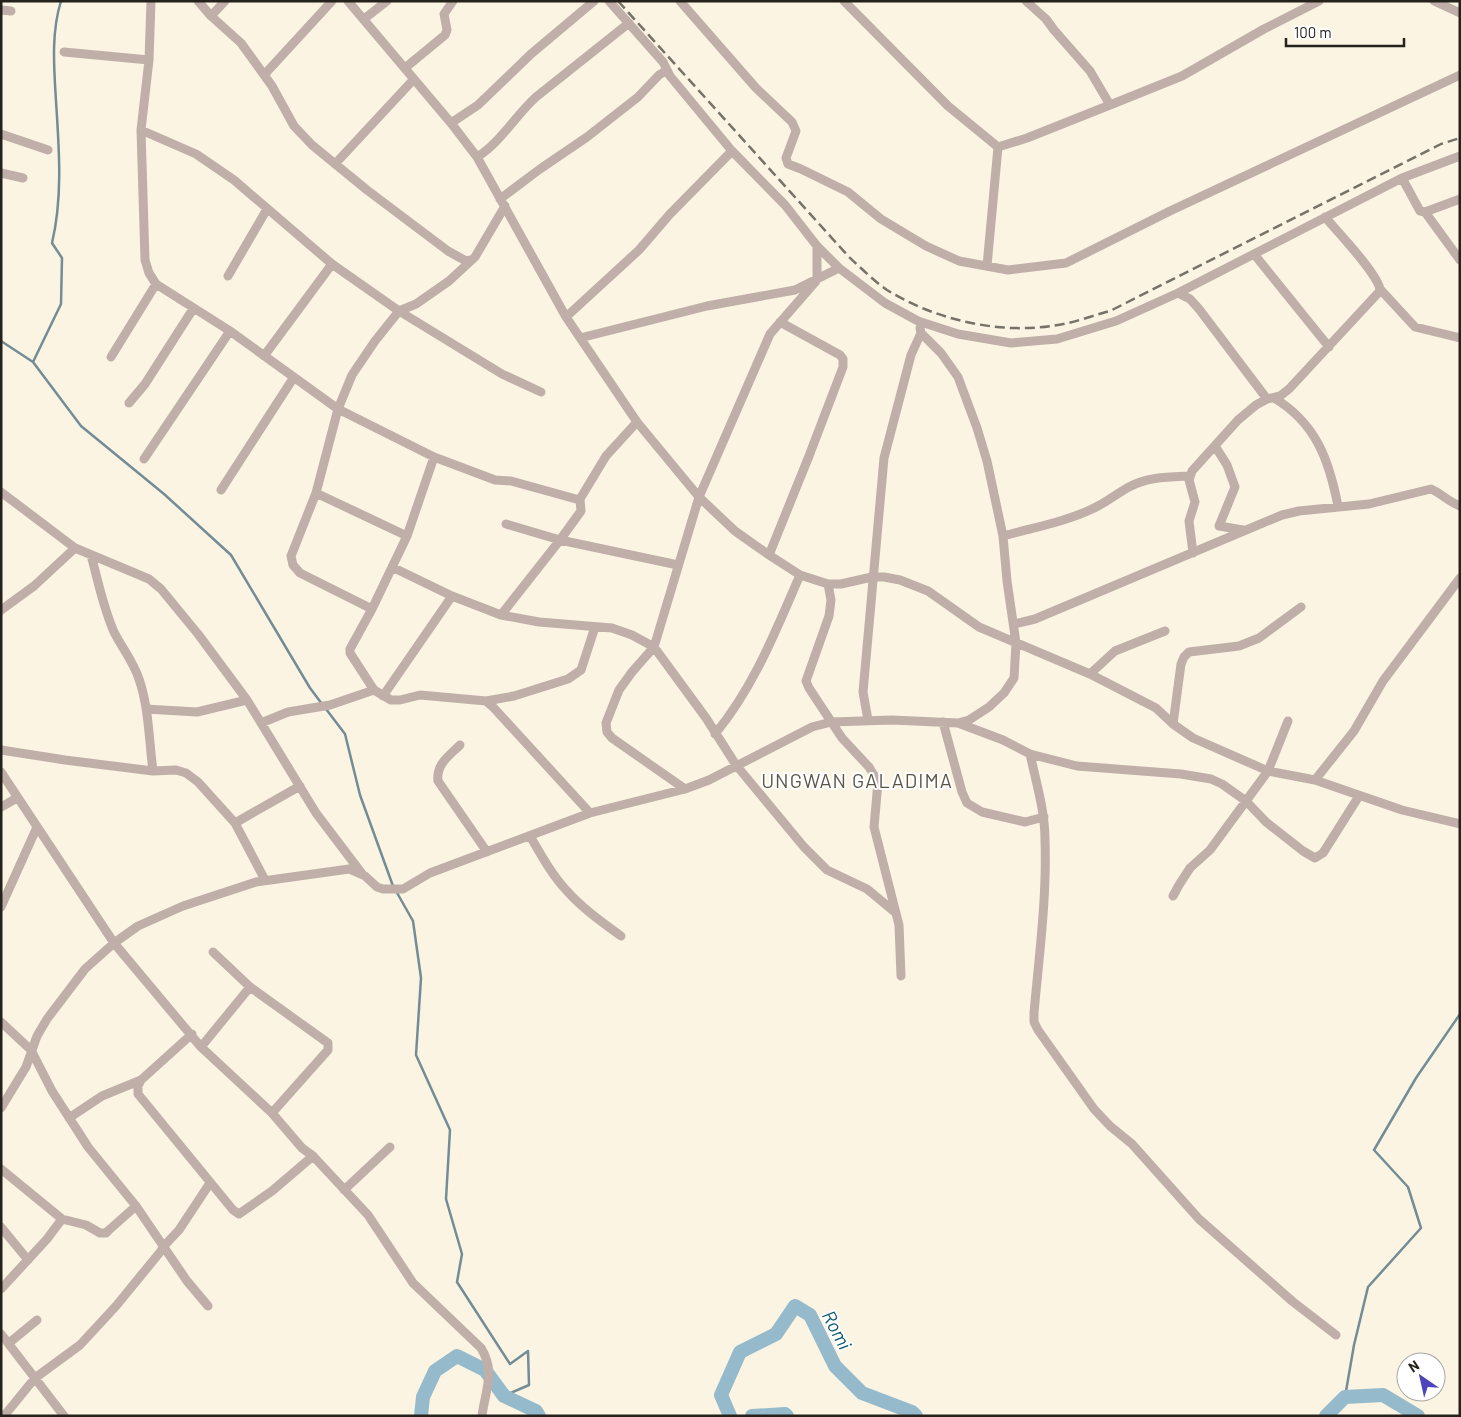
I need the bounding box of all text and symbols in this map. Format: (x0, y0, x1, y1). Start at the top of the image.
scale bar (1286, 15, 1404, 47)
text: 100 m (1294, 23, 1332, 41)
district label: UNGWAN GALADIMA (761, 768, 953, 792)
water label: Romi (818, 1306, 857, 1354)
north arrow (1396, 1352, 1446, 1402)
text: N (1405, 1356, 1422, 1375)

